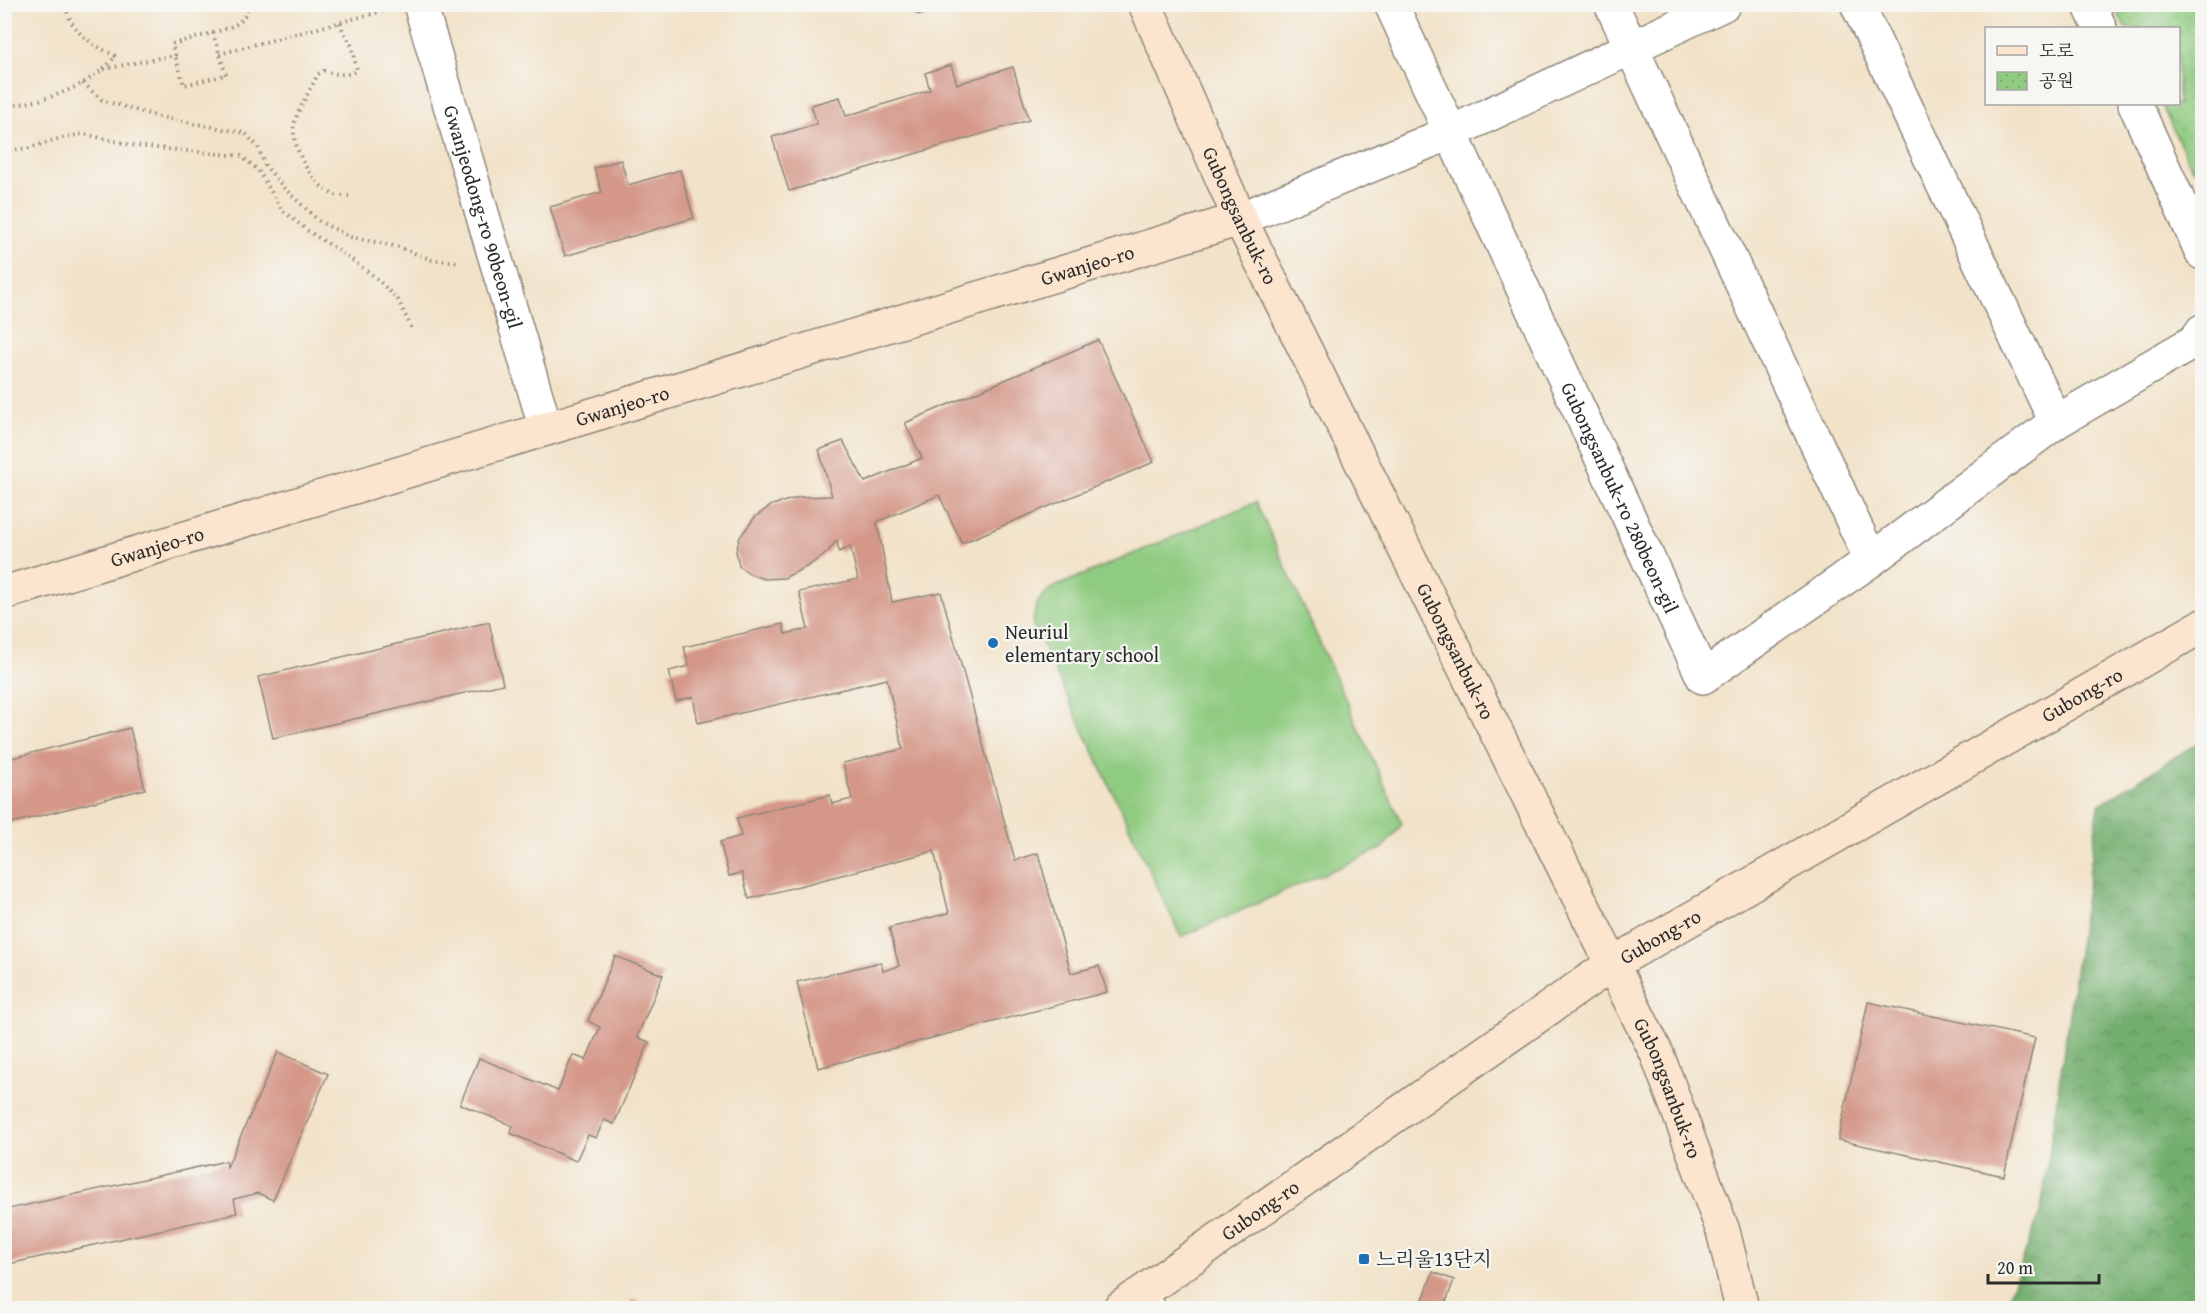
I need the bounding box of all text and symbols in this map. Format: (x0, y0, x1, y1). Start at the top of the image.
legend (1985, 27, 2180, 105)
text: 도로 (2039, 37, 2074, 64)
text: 공원 (2039, 67, 2074, 94)
street label: Gwanjeodong-ro 90beon-gil (437, 102, 530, 332)
street label: Gubongsanbuk-ro (1196, 142, 1285, 289)
street label: Gwanjeo-ro (1037, 237, 1138, 293)
street label: Gubongsanbuk-ro 280beon-gil (1554, 377, 1687, 618)
street label: Gwanjeo-ro (572, 378, 673, 433)
street label: Gwanjeo-ro (107, 518, 207, 574)
street label: Gubongsanbuk-ro (1410, 578, 1503, 724)
place label: Neuriul elementary school (1005, 617, 1160, 669)
marker: Neuriul elementary school (986, 636, 1000, 650)
street label: Gubong-ro (2036, 659, 2128, 729)
street label: Gubong-ro (1614, 901, 1706, 971)
street label: Gubongsanbuk-ro (1627, 1012, 1710, 1162)
street label: Gubong-ro (1215, 1172, 1305, 1247)
place label: 느리울13단지 (1376, 1244, 1492, 1273)
scale bar (1988, 1247, 2099, 1285)
marker: 느리울13단지 (1357, 1252, 1371, 1266)
text: 20 m (1997, 1254, 2033, 1281)

